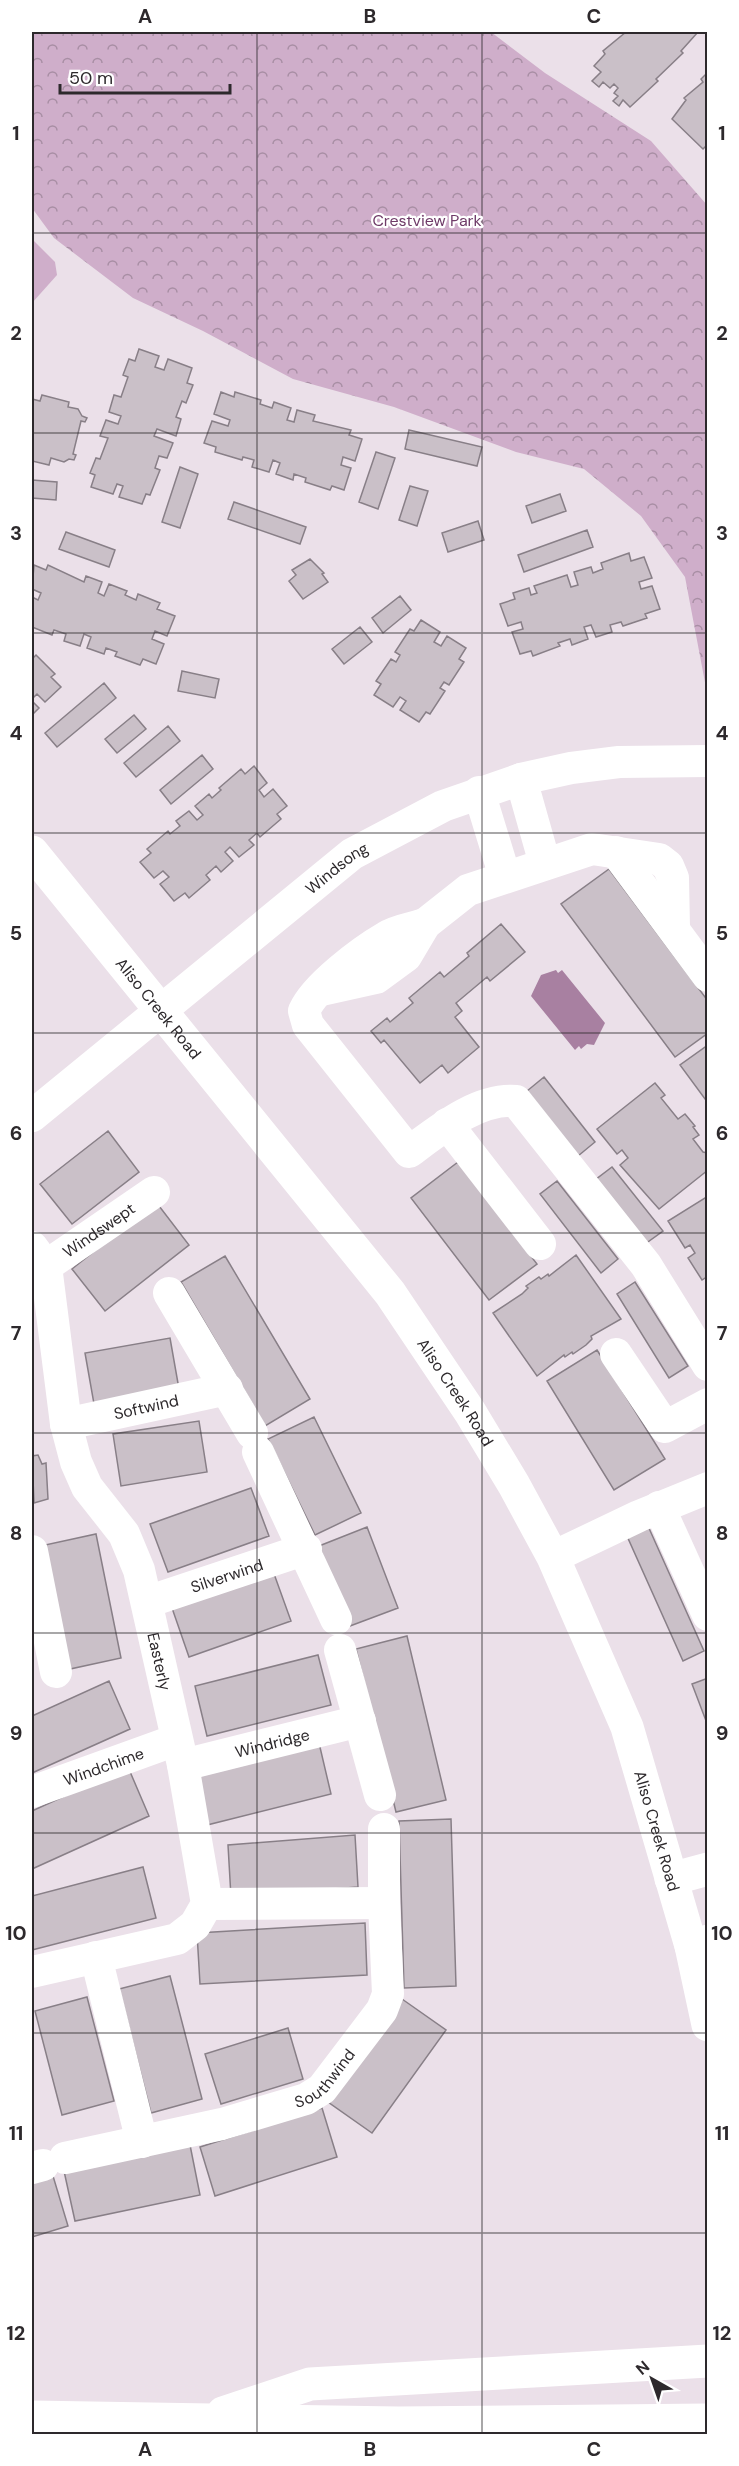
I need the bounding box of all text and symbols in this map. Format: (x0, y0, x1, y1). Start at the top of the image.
text: A (138, 3, 152, 29)
text: B (364, 3, 376, 29)
text: C (587, 3, 601, 29)
scale bar (60, 57, 230, 95)
text: 50 m (69, 66, 113, 90)
text: 1 (12, 120, 20, 146)
text: 1 (718, 120, 726, 146)
park label: Crestview Park (372, 210, 482, 231)
text: 2 (10, 320, 22, 346)
text: 2 (716, 320, 728, 346)
text: 3 (10, 520, 22, 546)
text: 3 (716, 520, 728, 546)
text: 4 (10, 720, 23, 746)
text: 4 (716, 720, 729, 746)
street label: Windsong (301, 837, 372, 899)
text: 5 (10, 920, 22, 946)
text: 5 (716, 920, 728, 946)
street label: Aliso Creek Road (111, 953, 206, 1063)
text: 6 (10, 1120, 22, 1146)
text: 6 (716, 1120, 728, 1146)
street label: Windswept (59, 1198, 139, 1262)
text: 7 (11, 1320, 22, 1346)
text: 7 (717, 1320, 728, 1346)
street label: Aliso Creek Road (413, 1334, 499, 1450)
street label: Softwind (112, 1389, 181, 1424)
text: 8 (10, 1520, 22, 1546)
text: 8 (716, 1520, 728, 1546)
street label: Silverwind (188, 1554, 266, 1597)
street label: Easterly (143, 1630, 176, 1693)
text: 9 (10, 1720, 22, 1746)
text: 9 (716, 1720, 728, 1746)
street label: Windridge (233, 1723, 312, 1762)
street label: Windchime (60, 1742, 147, 1790)
street label: Aliso Creek Road (630, 1768, 685, 1894)
text: 10 (5, 1920, 27, 1946)
text: 10 (711, 1920, 733, 1946)
street label: Southwind (292, 2044, 360, 2112)
text: 11 (9, 2120, 23, 2146)
text: 11 (715, 2120, 729, 2146)
text: 12 (7, 2320, 25, 2346)
text: 12 (713, 2320, 731, 2346)
north arrow (622, 2349, 682, 2409)
text: N (631, 2356, 654, 2380)
text: A (138, 2436, 152, 2462)
text: B (364, 2436, 376, 2462)
text: C (587, 2436, 601, 2462)

